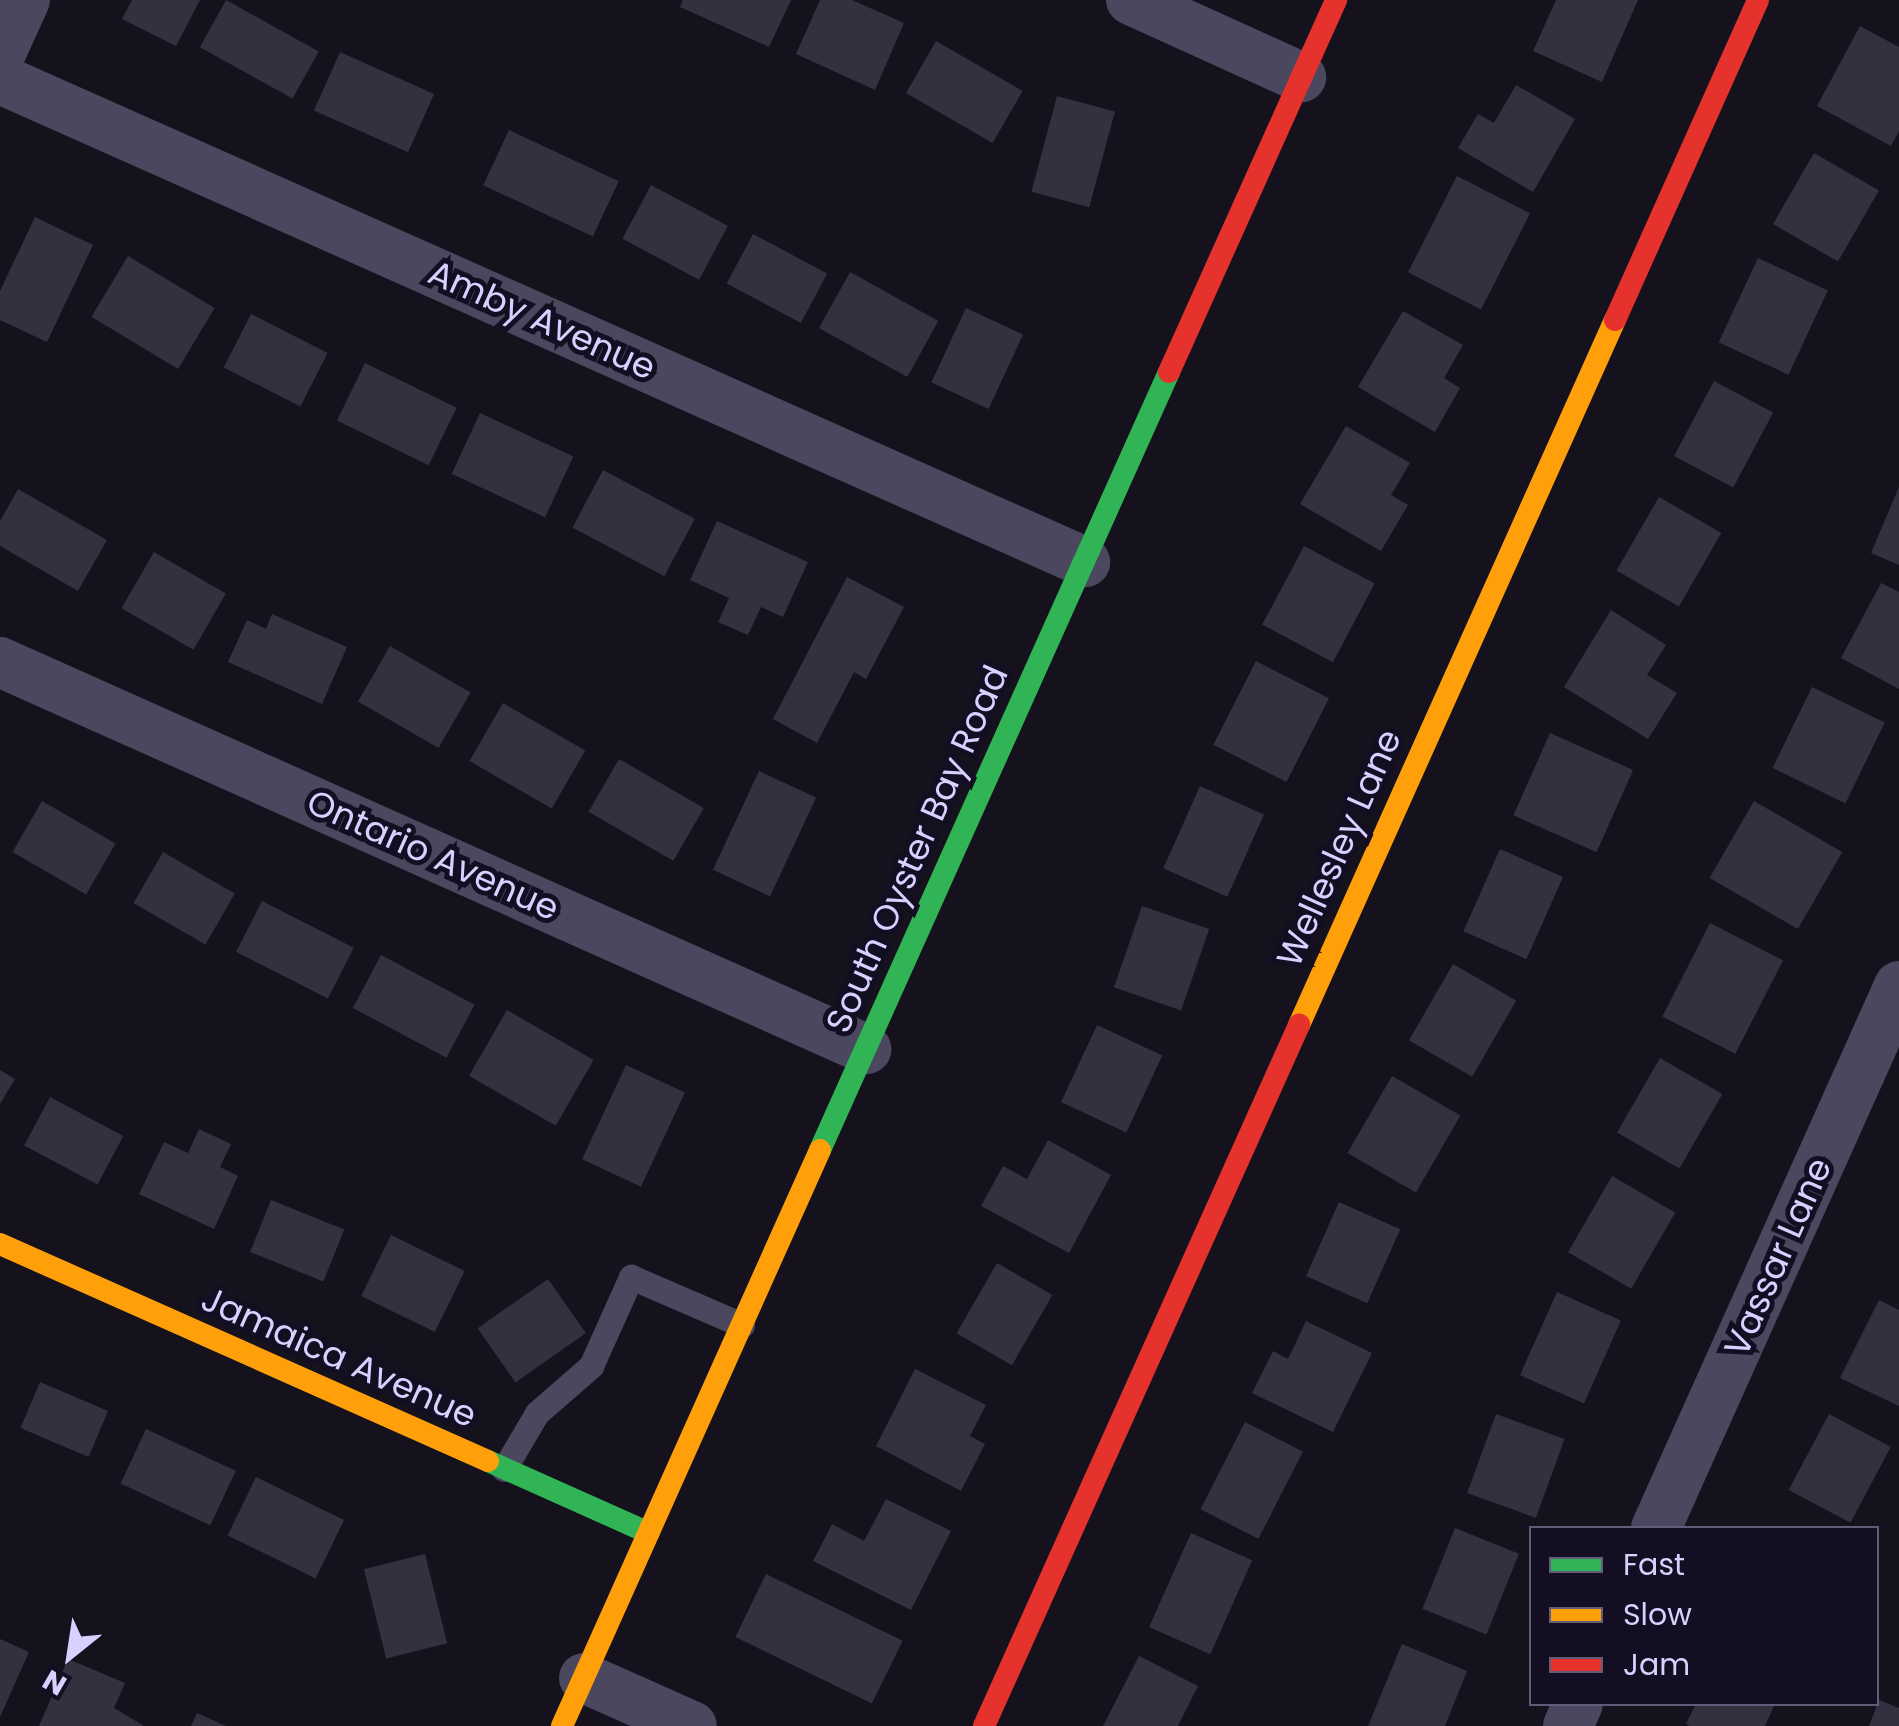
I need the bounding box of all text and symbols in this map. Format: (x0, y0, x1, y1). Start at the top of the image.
street label: Amby Avenue (422, 251, 662, 389)
street label: South Oyster Bay Road (817, 659, 1017, 1039)
street label: Wellesley Lane (1268, 723, 1410, 973)
street label: Ontario Avenue (301, 781, 565, 929)
street label: Vassar Lane (1716, 1151, 1840, 1363)
street label: Jamaica Avenue (195, 1278, 483, 1436)
legend (1529, 1526, 1879, 1706)
text: Fast (1623, 1543, 1685, 1586)
text: Slow (1623, 1593, 1692, 1636)
north arrow (20, 1606, 120, 1706)
text: Jam (1623, 1643, 1690, 1686)
text: N (36, 1660, 74, 1705)

